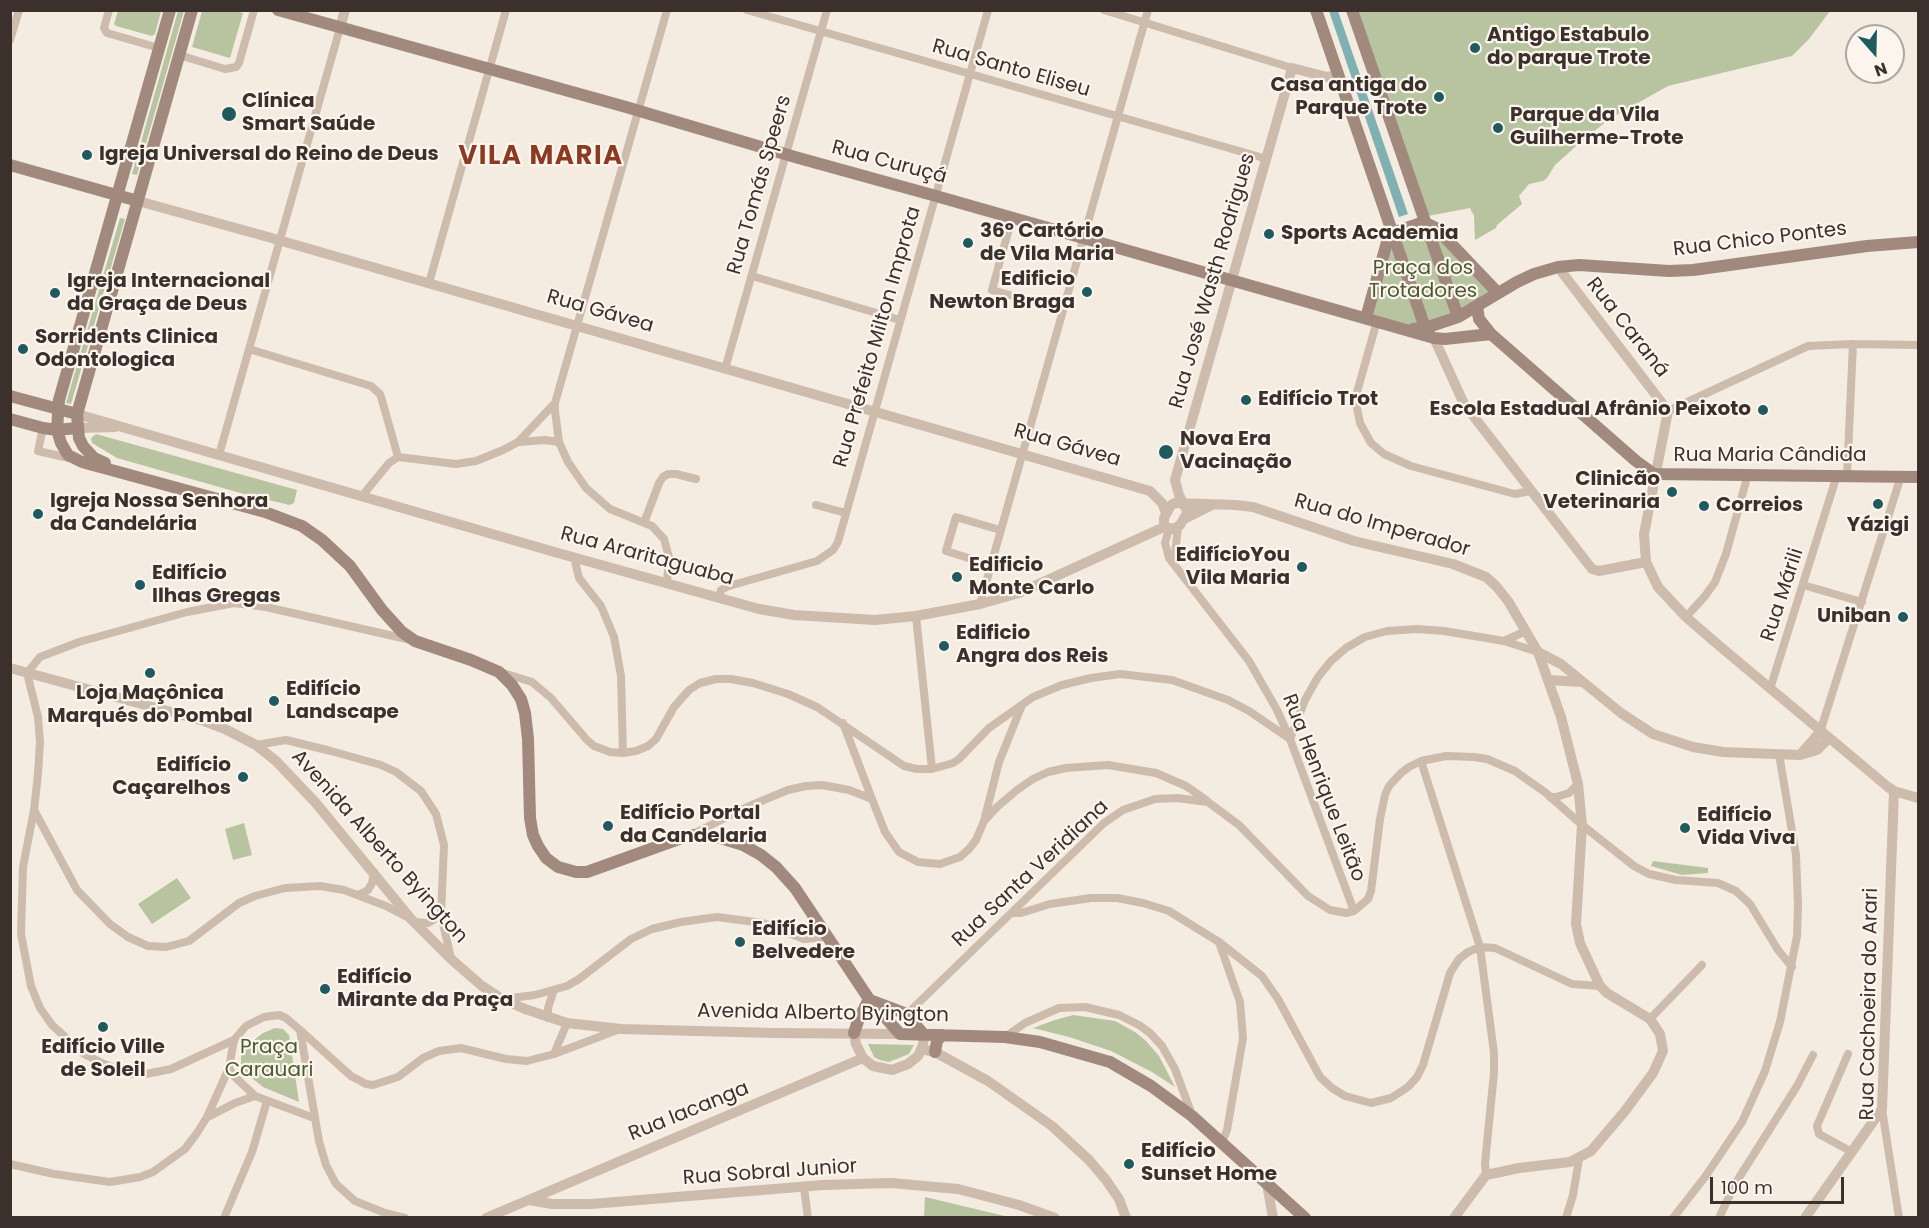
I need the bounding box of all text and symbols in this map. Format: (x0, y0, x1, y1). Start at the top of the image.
place label: Antigo Estabulo do parque Trote (1487, 24, 1650, 71)
north arrow (1845, 24, 1905, 84)
street label: Rua Santo Eliseu (929, 35, 1093, 103)
marker: Antigo Estabulo do parque Trote (1468, 41, 1482, 55)
text: N (1871, 57, 1890, 82)
place label: Casa antiga do Parque Trote (1270, 74, 1427, 121)
place label: Clínica Smart Saúde (242, 90, 375, 137)
marker: Casa antiga do Parque Trote (1432, 90, 1446, 104)
street label: Rua Tomás Speers (723, 93, 797, 277)
place label: Parque da Vila Guilherme-Trote (1510, 104, 1684, 151)
marker: Clínica Smart Saúde (220, 105, 238, 123)
marker: Parque da Vila Guilherme-Trote (1491, 121, 1505, 135)
street label: Rua Curuçá (829, 136, 949, 190)
district label: VILA MARIA (458, 141, 624, 173)
place label: Igreja Universal do Reino de Deus (99, 143, 439, 167)
marker: Igreja Universal do Reino de Deus (80, 148, 94, 162)
street label: Rua José Wasth Rodrigues (1165, 151, 1261, 411)
street label: Rua Prefeito Milton Improta (829, 204, 927, 470)
street label: Rua Chico Pontes (1672, 217, 1848, 263)
place label: 36º Cartório de Vila Maria (980, 220, 1114, 267)
place label: Sports Academia (1281, 222, 1459, 246)
marker: Sports Academia (1262, 227, 1276, 241)
marker: 36º Cartório de Vila Maria (961, 236, 975, 250)
park label: Praça dos Trotadores (1369, 257, 1477, 304)
place label: Edificio Newton Braga (929, 268, 1075, 315)
place label: Igreja Internacional da Graça de Deus (67, 270, 270, 317)
street label: Rua Caraná (1581, 273, 1673, 383)
street label: Rua Gávea (544, 285, 656, 339)
marker: Edificio Newton Braga (1080, 285, 1094, 299)
marker: Igreja Internacional da Graça de Deus (48, 286, 62, 300)
place label: Sorridents Clinica Odontologica (35, 326, 218, 373)
marker: Sorridents Clinica Odontologica (16, 342, 30, 356)
place label: Edifício Trot (1258, 388, 1378, 412)
marker: Edifício Trot (1239, 393, 1253, 407)
place label: Escola Estadual Afrânio Peixoto (1430, 398, 1751, 422)
marker: Escola Estadual Afrânio Peixoto (1756, 403, 1770, 417)
street label: Rua Gávea (1011, 419, 1123, 473)
place label: Nova Era Vacinação (1180, 428, 1292, 475)
marker: Nova Era Vacinação (1157, 443, 1175, 461)
street label: Rua Maria Cândida (1673, 444, 1867, 468)
place label: Clinicão Veterinaria (1543, 468, 1660, 515)
marker: Clinicão Veterinaria (1665, 485, 1679, 499)
street label: Rua do Imperador (1291, 489, 1473, 563)
place label: Igreja Nossa Senhora da Candelária (50, 490, 268, 537)
place label: Correios (1716, 494, 1803, 518)
marker: Yázigi (1871, 497, 1885, 511)
marker: Correios (1697, 499, 1711, 513)
marker: Igreja Nossa Senhora da Candelária (31, 507, 45, 521)
place label: Yázigi (1847, 514, 1909, 538)
street label: Rua Araritaguaba (558, 522, 736, 592)
place label: EdifícioYou Vila Maria (1176, 544, 1290, 591)
street label: Rua Márili (1757, 545, 1809, 645)
place label: Edificio Monte Carlo (969, 554, 1094, 601)
marker: EdifícioYou Vila Maria (1295, 560, 1309, 574)
place label: Edifício Ilhas Gregas (152, 562, 281, 609)
marker: Edificio Monte Carlo (950, 570, 964, 584)
marker: Edifício Ilhas Gregas (133, 578, 147, 592)
place label: Uniban (1817, 605, 1891, 629)
marker: Uniban (1896, 610, 1910, 624)
place label: Edificio Angra dos Reis (956, 622, 1108, 669)
marker: Edificio Angra dos Reis (937, 639, 951, 653)
marker: Loja Maçônica Marqués do Pombal (143, 666, 157, 680)
place label: Edifício Landscape (286, 678, 399, 725)
place label: Loja Maçônica Marqués do Pombal (47, 682, 253, 729)
street label: Rua Henrique Leitão (1276, 691, 1370, 885)
marker: Edifício Landscape (267, 694, 281, 708)
street label: Avenida Alberto Byington (286, 745, 472, 949)
place label: Edifício Caçarelhos (112, 754, 231, 801)
marker: Edifício Caçarelhos (236, 770, 250, 784)
street label: Rua Santa Veridiana (948, 795, 1114, 953)
place label: Edifício Portal da Candelaria (620, 802, 767, 849)
place label: Edifício Vida Viva (1697, 804, 1795, 851)
marker: Edifício Portal da Candelaria (601, 819, 615, 833)
marker: Edifício Vida Viva (1678, 821, 1692, 835)
street label: Rua Cachoeira do Arari (1856, 887, 1884, 1121)
place label: Edifício Belvedere (752, 918, 855, 965)
marker: Edifício Belvedere (733, 935, 747, 949)
place label: Edifício Mirante da Praça (337, 966, 513, 1013)
marker: Edifício Mirante da Praça (318, 982, 332, 996)
street label: Avenida Alberto Byington (697, 1000, 949, 1028)
marker: Edifício Ville de Soleil (96, 1020, 110, 1034)
place label: Edifício Ville de Soleil (41, 1036, 165, 1083)
park label: Praça Carauari (225, 1036, 313, 1083)
street label: Rua Iacanga (625, 1077, 753, 1147)
place label: Edifício Sunset Home (1141, 1140, 1277, 1187)
street label: Rua Sobral Junior (682, 1155, 858, 1191)
marker: Edifício Sunset Home (1122, 1157, 1136, 1171)
scale bar (1713, 1165, 1846, 1203)
text: 100 m (1721, 1175, 1773, 1200)

